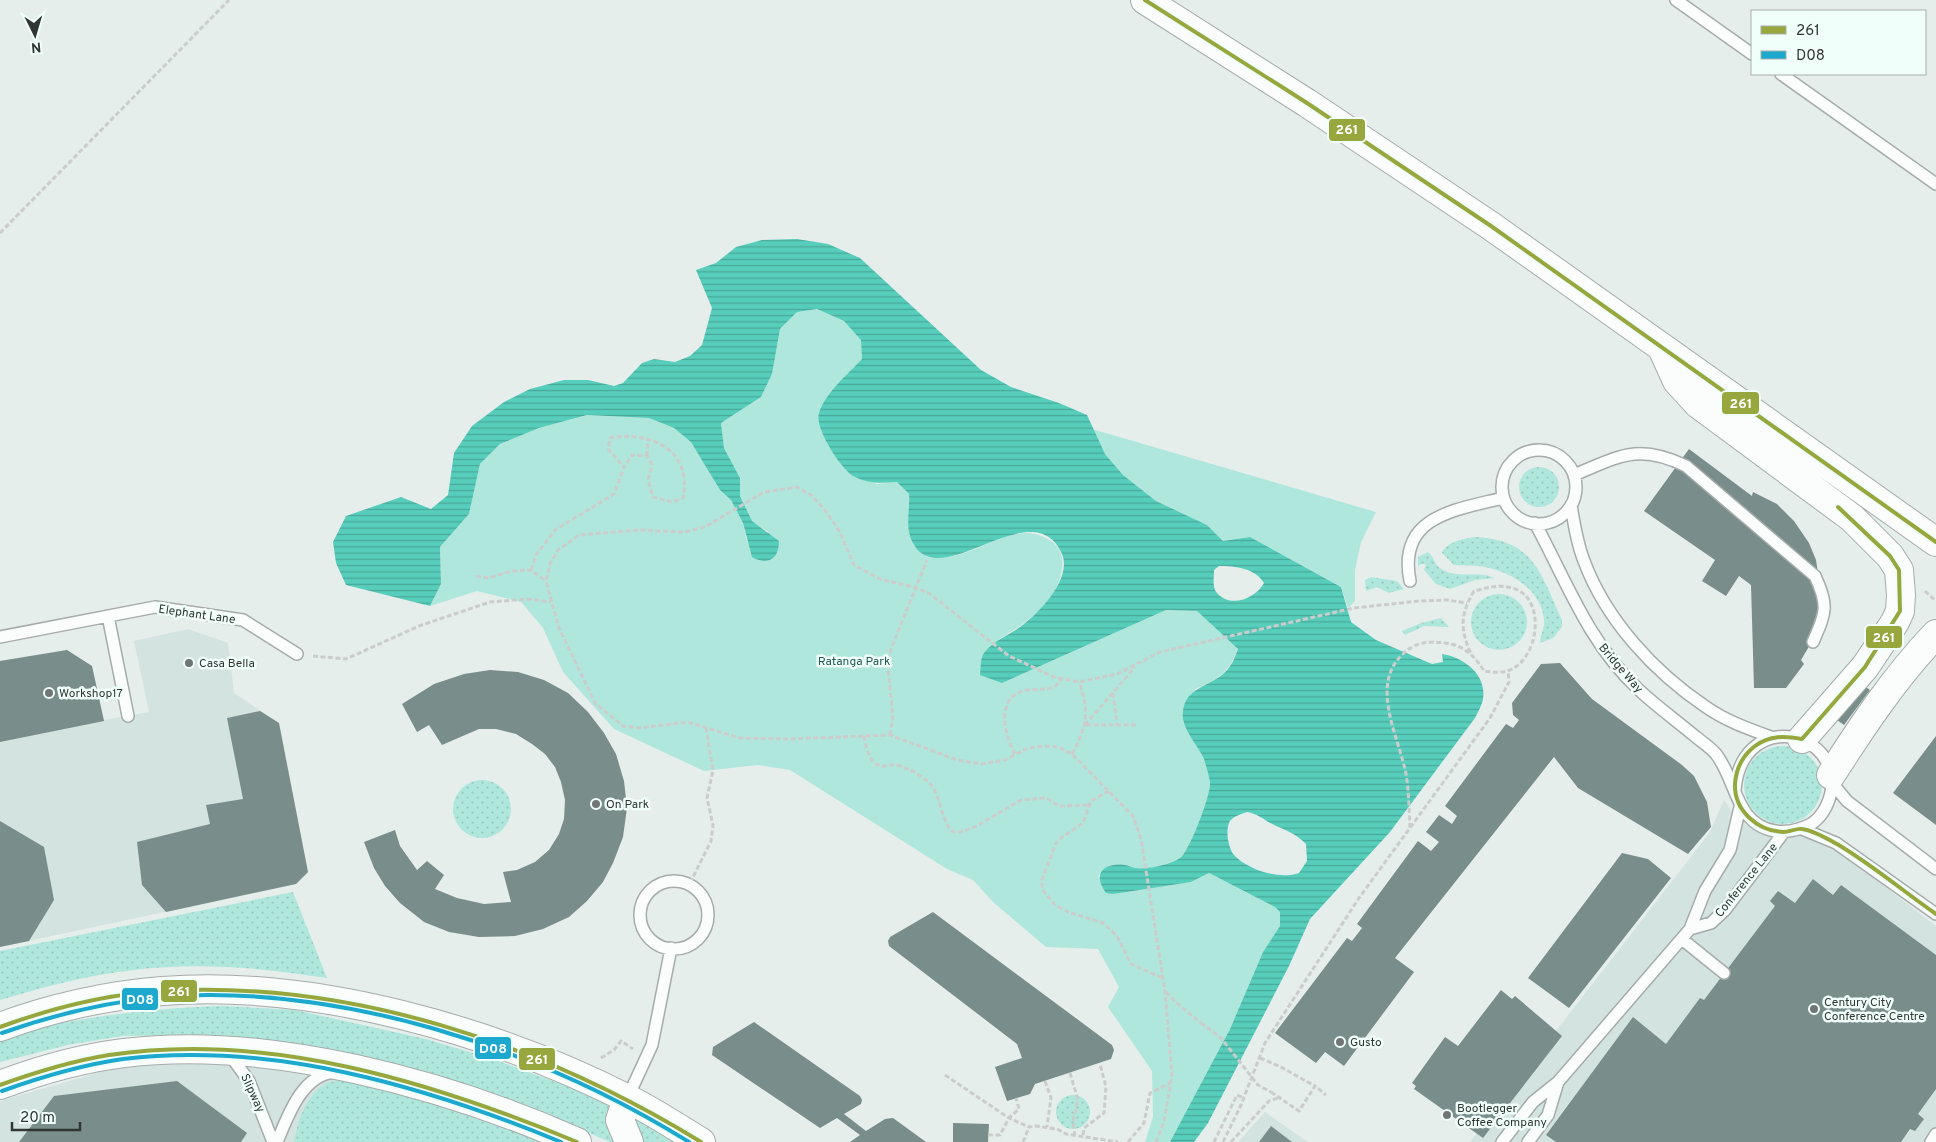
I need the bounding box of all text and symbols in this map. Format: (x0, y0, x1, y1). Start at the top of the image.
north arrow (10, 10, 60, 60)
legend (1751, 10, 1926, 75)
text: 261 (1796, 22, 1820, 41)
text: N (30, 38, 42, 55)
text: D08 (1796, 47, 1825, 66)
line badge: 261 (1328, 118, 1366, 142)
text: 261 (1336, 122, 1358, 139)
line badge: 261 (1721, 391, 1760, 415)
text: 261 (1730, 396, 1752, 413)
street label: Elephant Lane (157, 602, 236, 628)
line badge: 261 (1865, 625, 1903, 649)
text: 261 (1873, 630, 1895, 647)
street label: Bridge Way (1594, 641, 1646, 697)
park label: Ratanga Park (818, 654, 890, 670)
place label: Casa Bella (199, 656, 255, 672)
marker: Casa Bella (183, 657, 195, 669)
place label: Workshop17 (59, 686, 123, 702)
marker: Workshop17 (43, 687, 55, 699)
place label: On Park (606, 797, 649, 813)
marker: On Park (590, 798, 602, 810)
street label: Conference Lane (1712, 840, 1782, 921)
line badge: 261 (160, 979, 198, 1003)
text: 261 (168, 984, 190, 1001)
line badge: D08 (121, 987, 159, 1011)
text: D08 (126, 992, 154, 1009)
place label: Century City Conference Centre (1824, 995, 1925, 1025)
marker: Century City Conference Centre (1808, 1003, 1820, 1015)
place label: Gusto (1350, 1035, 1382, 1051)
line badge: D08 (474, 1036, 512, 1060)
marker: Gusto (1334, 1036, 1346, 1048)
text: D08 (479, 1041, 507, 1058)
line badge: 261 (518, 1047, 556, 1071)
text: 261 (526, 1052, 548, 1069)
street label: Slipway (236, 1071, 268, 1115)
scale bar (12, 1100, 80, 1132)
place label: Bootlegger Coffee Company (1457, 1101, 1547, 1131)
text: 20 m (20, 1109, 55, 1128)
marker: Bootlegger Coffee Company (1441, 1109, 1453, 1121)

